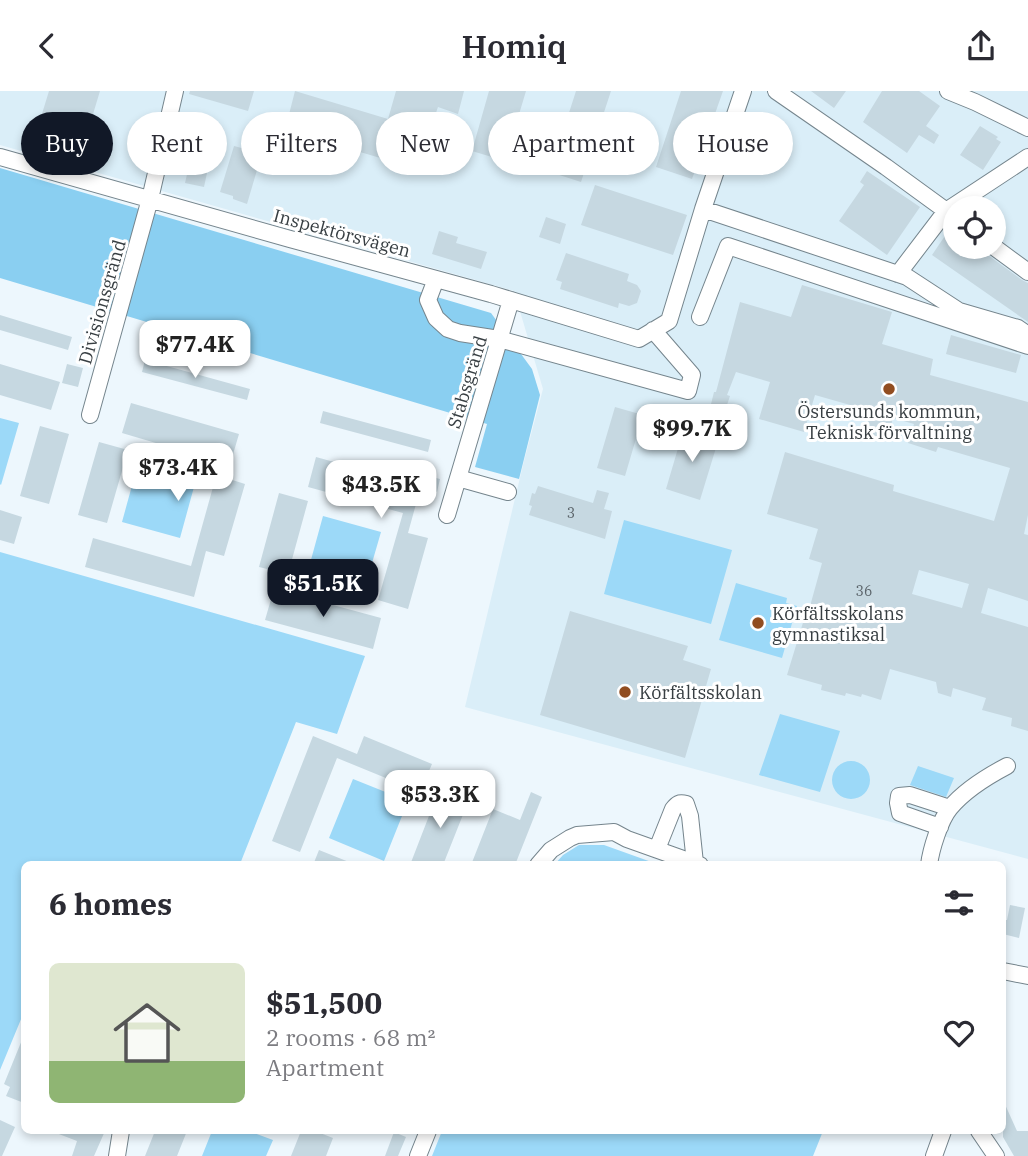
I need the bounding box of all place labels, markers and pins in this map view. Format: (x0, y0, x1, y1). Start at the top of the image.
pin: $77.4K (138, 321, 252, 380)
marker: Östersunds kommun, Teknisk förvaltning (881, 381, 897, 397)
place label: Östersunds kommun, Teknisk förvaltning (797, 400, 981, 444)
pin: $99.7K (635, 405, 749, 464)
pin: $73.4K (121, 443, 235, 503)
pin: $43.5K (324, 461, 438, 520)
pin: $51.5K (266, 559, 380, 619)
place label: Körfältsskolans gymnastiksal (772, 602, 904, 646)
marker: Körfältsskolans gymnastiksal (750, 615, 766, 631)
place label: Körfältsskolan (639, 681, 762, 704)
marker: Körfältsskolan (617, 684, 633, 700)
pin: $53.3K (383, 771, 497, 830)

